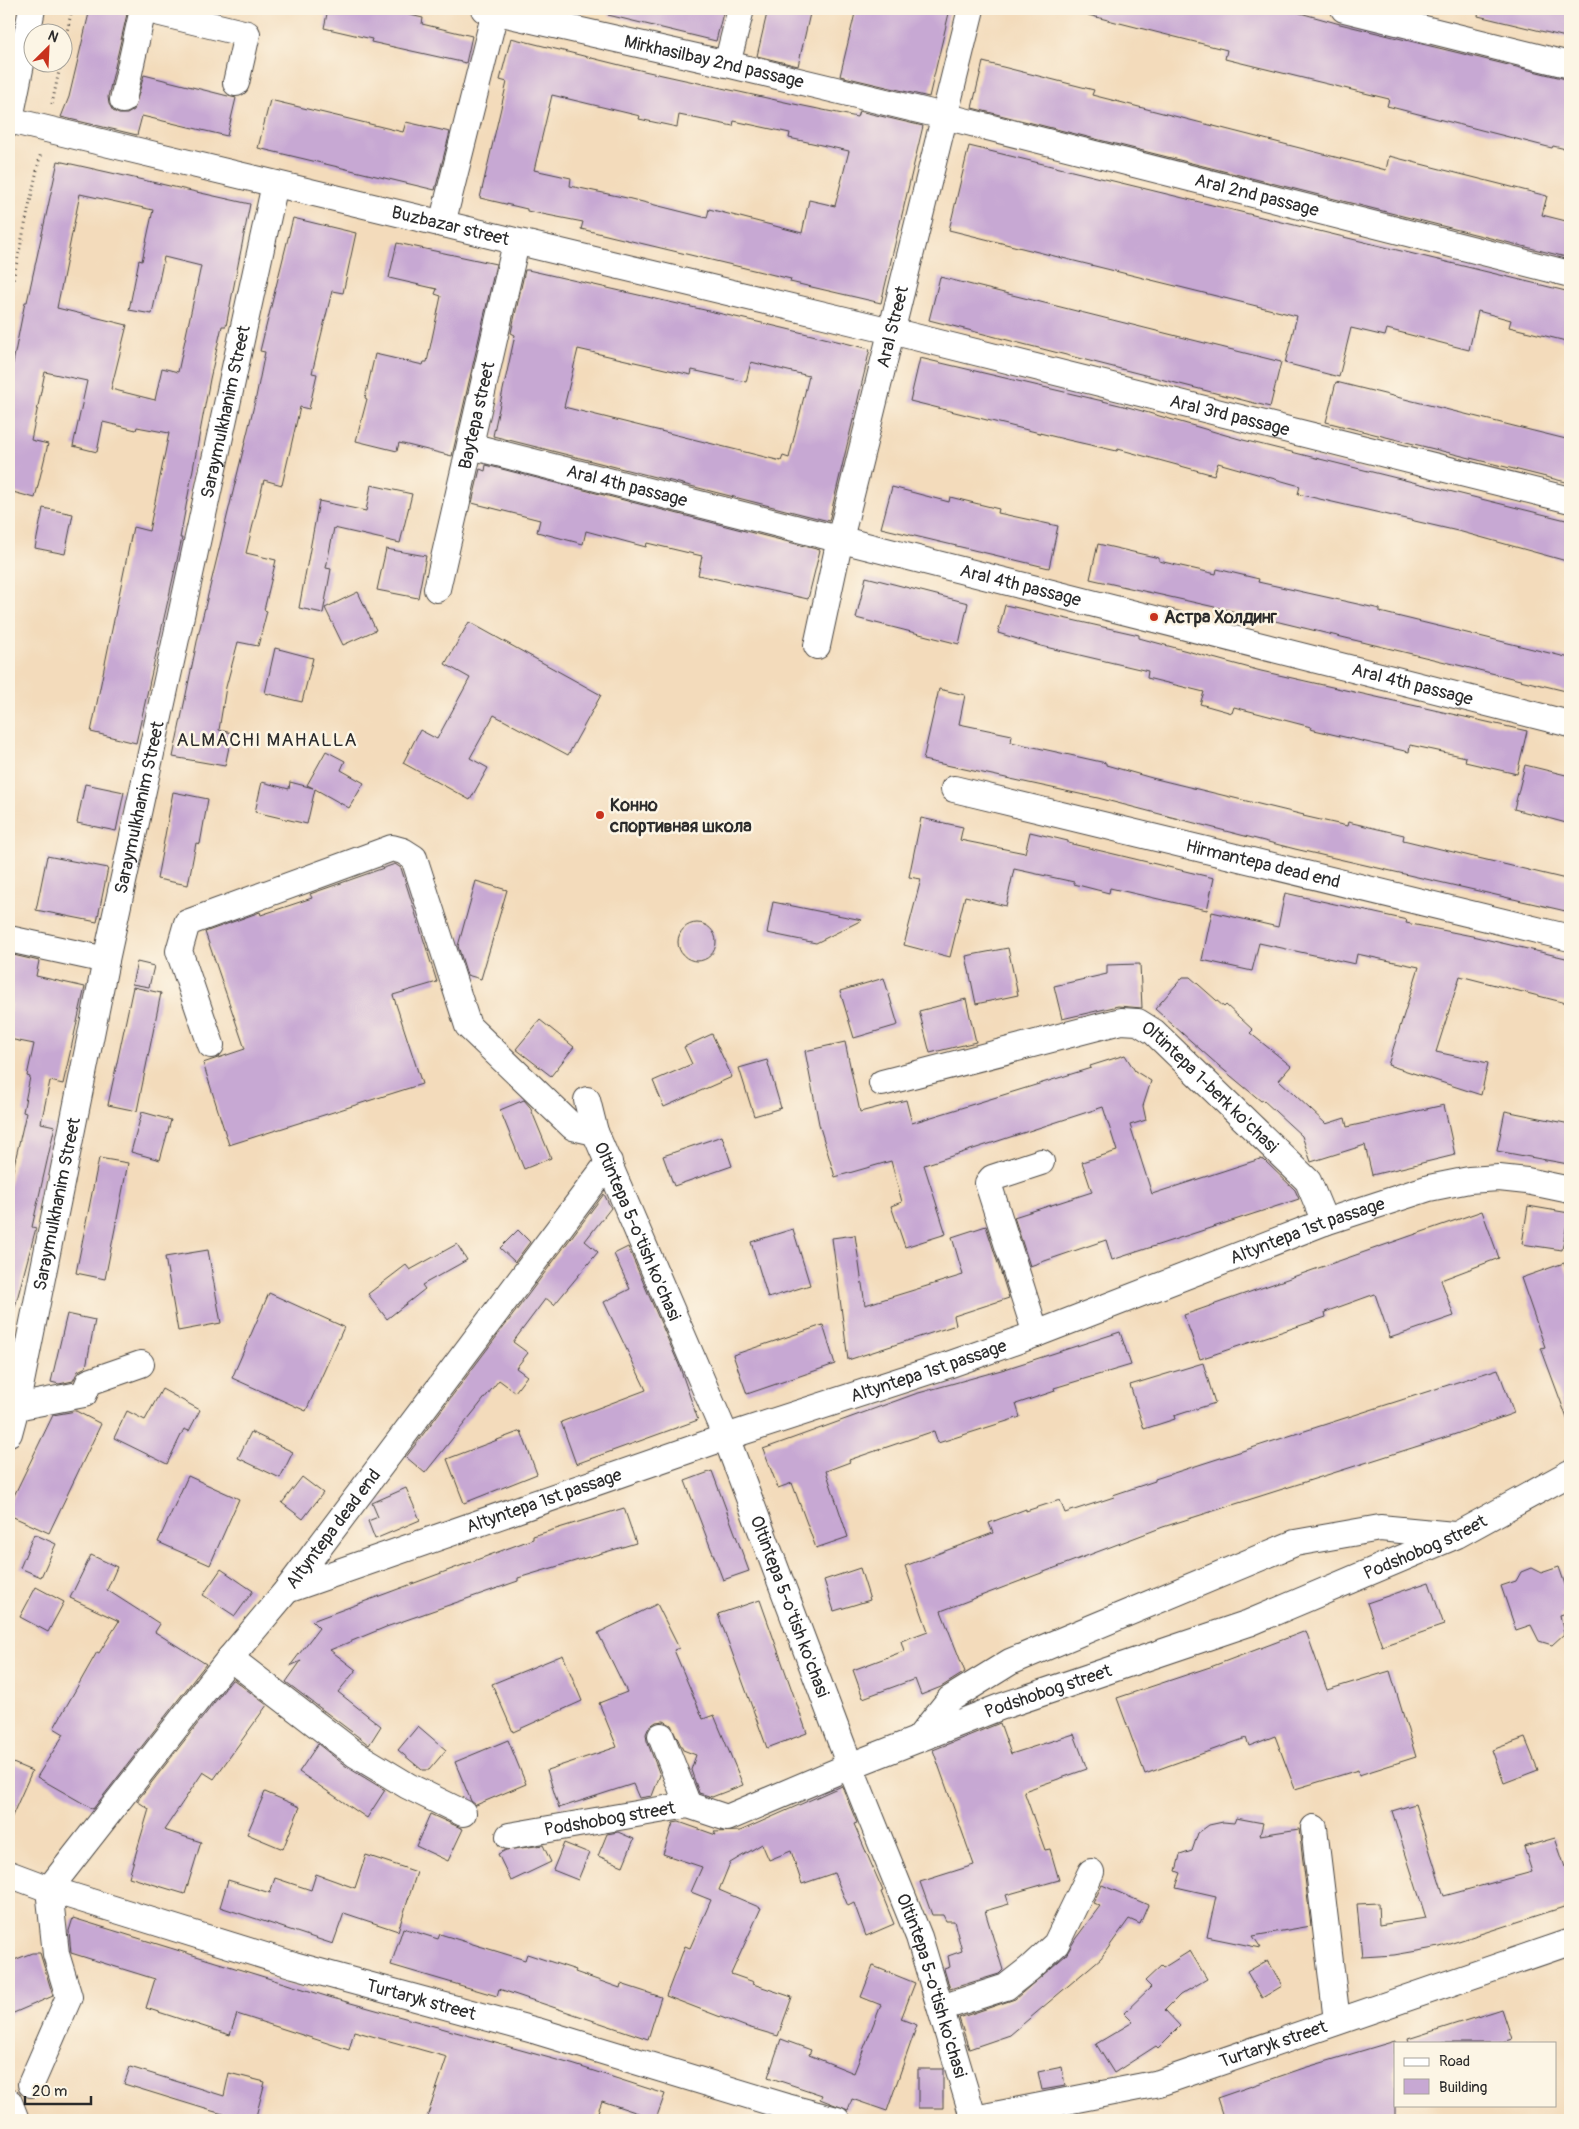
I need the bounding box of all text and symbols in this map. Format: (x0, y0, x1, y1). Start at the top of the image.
north arrow (22, 22, 72, 72)
text: N (45, 27, 61, 46)
street label: Mirkhasilbay 2nd passage (622, 30, 806, 94)
street label: Aral 2nd passage (1192, 169, 1321, 222)
street label: Buzbazar street (389, 201, 512, 251)
street label: Aral Street (872, 283, 914, 370)
street label: Saraymulkhanim Street (196, 323, 256, 500)
street label: Baytepa street (454, 359, 501, 472)
street label: Aral 3rd passage (1167, 390, 1292, 442)
street label: Aral 4th passage (564, 460, 690, 513)
street label: Aral 4th passage (958, 559, 1084, 612)
place label: Астра Холдинг (1164, 606, 1278, 629)
marker: Астра Холдинг (1148, 611, 1160, 623)
street label: Aral 4th passage (1349, 658, 1475, 711)
street label: Saraymulkhanim Street (110, 718, 170, 896)
district label: ALMACHI MAHALLA (176, 728, 358, 752)
place label: Конно спортивная школа (609, 794, 752, 838)
marker: Конно спортивная школа (594, 809, 606, 821)
street label: Hirmantepa dead end (1183, 834, 1343, 894)
street label: Oltintepa 1-berk ko'chasi (1137, 1016, 1283, 1158)
street label: Saraymulkhanim Street (29, 1115, 86, 1293)
street label: Oltintepa 5-o'tish ko'chasi (589, 1138, 686, 1324)
street label: Altyntepa 1st passage (1227, 1192, 1388, 1270)
street label: Altyntepa 1st passage (848, 1334, 1010, 1408)
street label: Altyntepa 1st passage (463, 1463, 625, 1539)
street label: Altyntepa dead end (281, 1465, 386, 1594)
street label: Podshobog street (1360, 1510, 1492, 1585)
street label: Oltintepa 5-o'tish ko'chasi (745, 1512, 834, 1701)
street label: Podshobog street (981, 1659, 1115, 1724)
street label: Podshobog street (542, 1796, 678, 1842)
street label: Oltintepa 5-o'tish ko'chasi (891, 1890, 972, 2081)
street label: Turtaryk street (364, 1974, 479, 2026)
street label: Turtaryk street (1216, 2015, 1331, 2074)
legend (1394, 2042, 1556, 2106)
text: Road (1439, 2052, 1470, 2071)
scale bar (25, 2074, 91, 2106)
text: Building (1439, 2078, 1487, 2097)
text: 20 m (32, 2082, 67, 2101)

